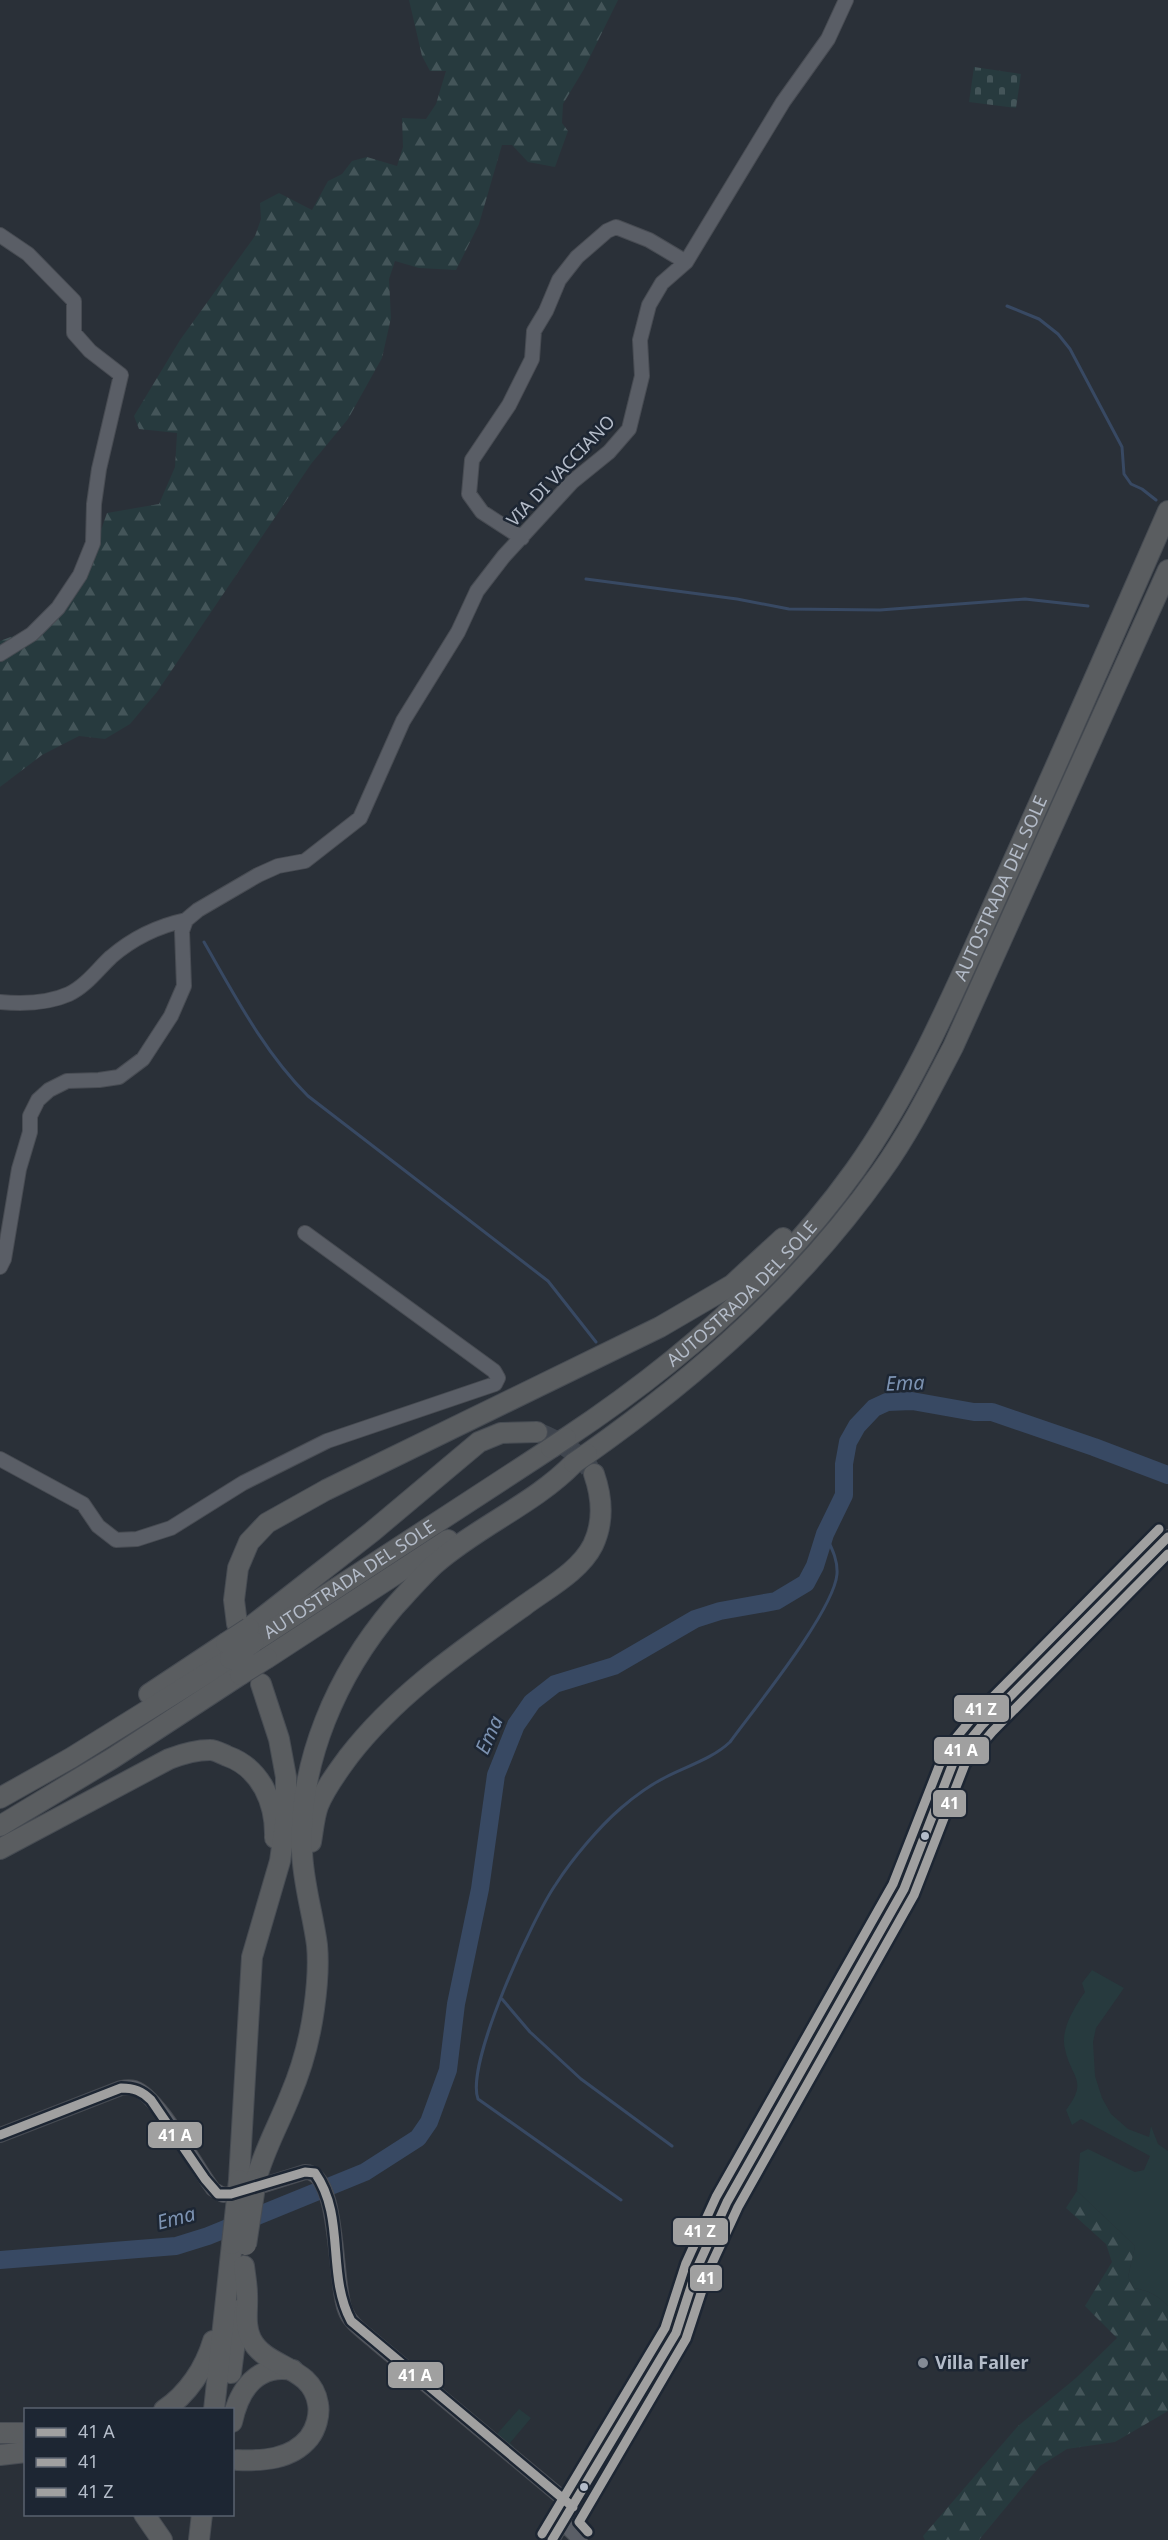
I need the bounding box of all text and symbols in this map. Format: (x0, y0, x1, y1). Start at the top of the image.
street label: VIA DI VACCIANO (501, 409, 620, 531)
street label: AUTOSTRADA DEL SOLE (948, 792, 1052, 984)
street label: AUTOSTRADA DEL SOLE (661, 1215, 822, 1371)
water label: Ema (885, 1368, 925, 1397)
street label: AUTOSTRADA DEL SOLE (258, 1514, 439, 1644)
line badge: 41 Z (953, 1694, 1010, 1723)
text: 41 Z (965, 1698, 997, 1720)
water label: Ema (468, 1711, 509, 1758)
line badge: 41 A (933, 1736, 990, 1765)
text: 41 A (944, 1739, 979, 1761)
line badge: 41 (932, 1789, 967, 1818)
text: 41 (941, 1792, 959, 1814)
unlabelled marker (919, 1830, 931, 1842)
line badge: 41 A (147, 2121, 203, 2149)
text: 41 A (158, 2124, 193, 2146)
water label: Ema (153, 2199, 198, 2236)
line badge: 41 Z (672, 2217, 729, 2246)
text: 41 Z (684, 2220, 716, 2242)
line badge: 41 (689, 2264, 723, 2292)
text: 41 (697, 2267, 715, 2289)
place label: Villa Faller (935, 2350, 1028, 2374)
marker: Villa Faller (916, 2356, 930, 2370)
line badge: 41 A (387, 2361, 444, 2389)
text: 41 A (398, 2364, 433, 2386)
legend (24, 2408, 234, 2516)
text: 41 A (78, 2419, 115, 2443)
text: 41 (78, 2449, 99, 2473)
text: 41 Z (78, 2479, 114, 2503)
unlabelled marker (578, 2481, 590, 2493)

